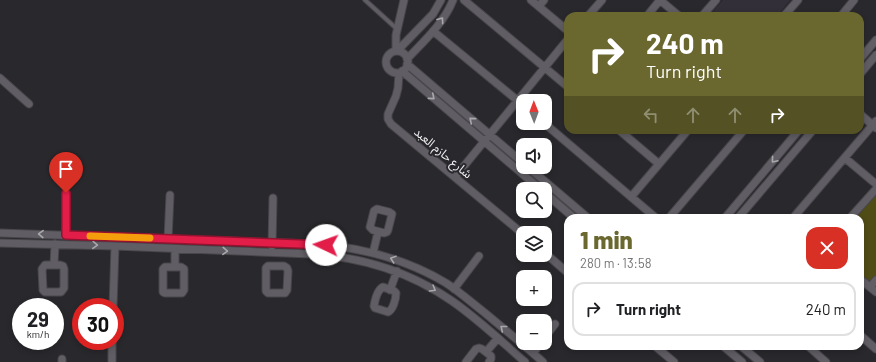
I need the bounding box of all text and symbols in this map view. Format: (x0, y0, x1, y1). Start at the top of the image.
one-way arrow (436, 18, 443, 25)
text: 240 m (646, 26, 724, 60)
icon: right (580, 28, 632, 80)
text: Turn right (646, 60, 722, 82)
one-way arrow (427, 92, 434, 99)
north arrow (516, 94, 552, 130)
map controls (516, 94, 552, 350)
icon: left (640, 104, 662, 126)
icon: ahead (682, 104, 704, 126)
icon: ahead (724, 104, 746, 126)
icon: right (766, 104, 788, 126)
one-way arrow (469, 117, 477, 124)
street label: شارع حازم العبد (410, 124, 475, 183)
button: sound (516, 138, 552, 174)
pin (49, 152, 83, 193)
one-way arrow (772, 155, 779, 162)
icon: arrive (55, 158, 77, 180)
button: search (516, 182, 552, 218)
position arrow (305, 224, 347, 266)
text: 1 min (580, 225, 633, 254)
button: layers (516, 226, 552, 262)
button: close (806, 227, 848, 269)
one-way arrow (38, 230, 44, 238)
one-way arrow (92, 241, 98, 249)
one-way arrow (222, 246, 228, 255)
text: 280 m · 13:58 (580, 255, 651, 271)
one-way arrow (390, 256, 397, 264)
button: + (516, 270, 552, 306)
one-way arrow (429, 284, 436, 291)
speed limit sign: 30 (72, 298, 124, 350)
icon: right (582, 298, 604, 320)
text: Turn right (616, 300, 681, 318)
text: 240 m (806, 300, 846, 318)
text: 29 (27, 307, 49, 331)
button: − (516, 314, 552, 350)
one-way arrow (500, 325, 507, 332)
text: km/h (27, 328, 49, 340)

